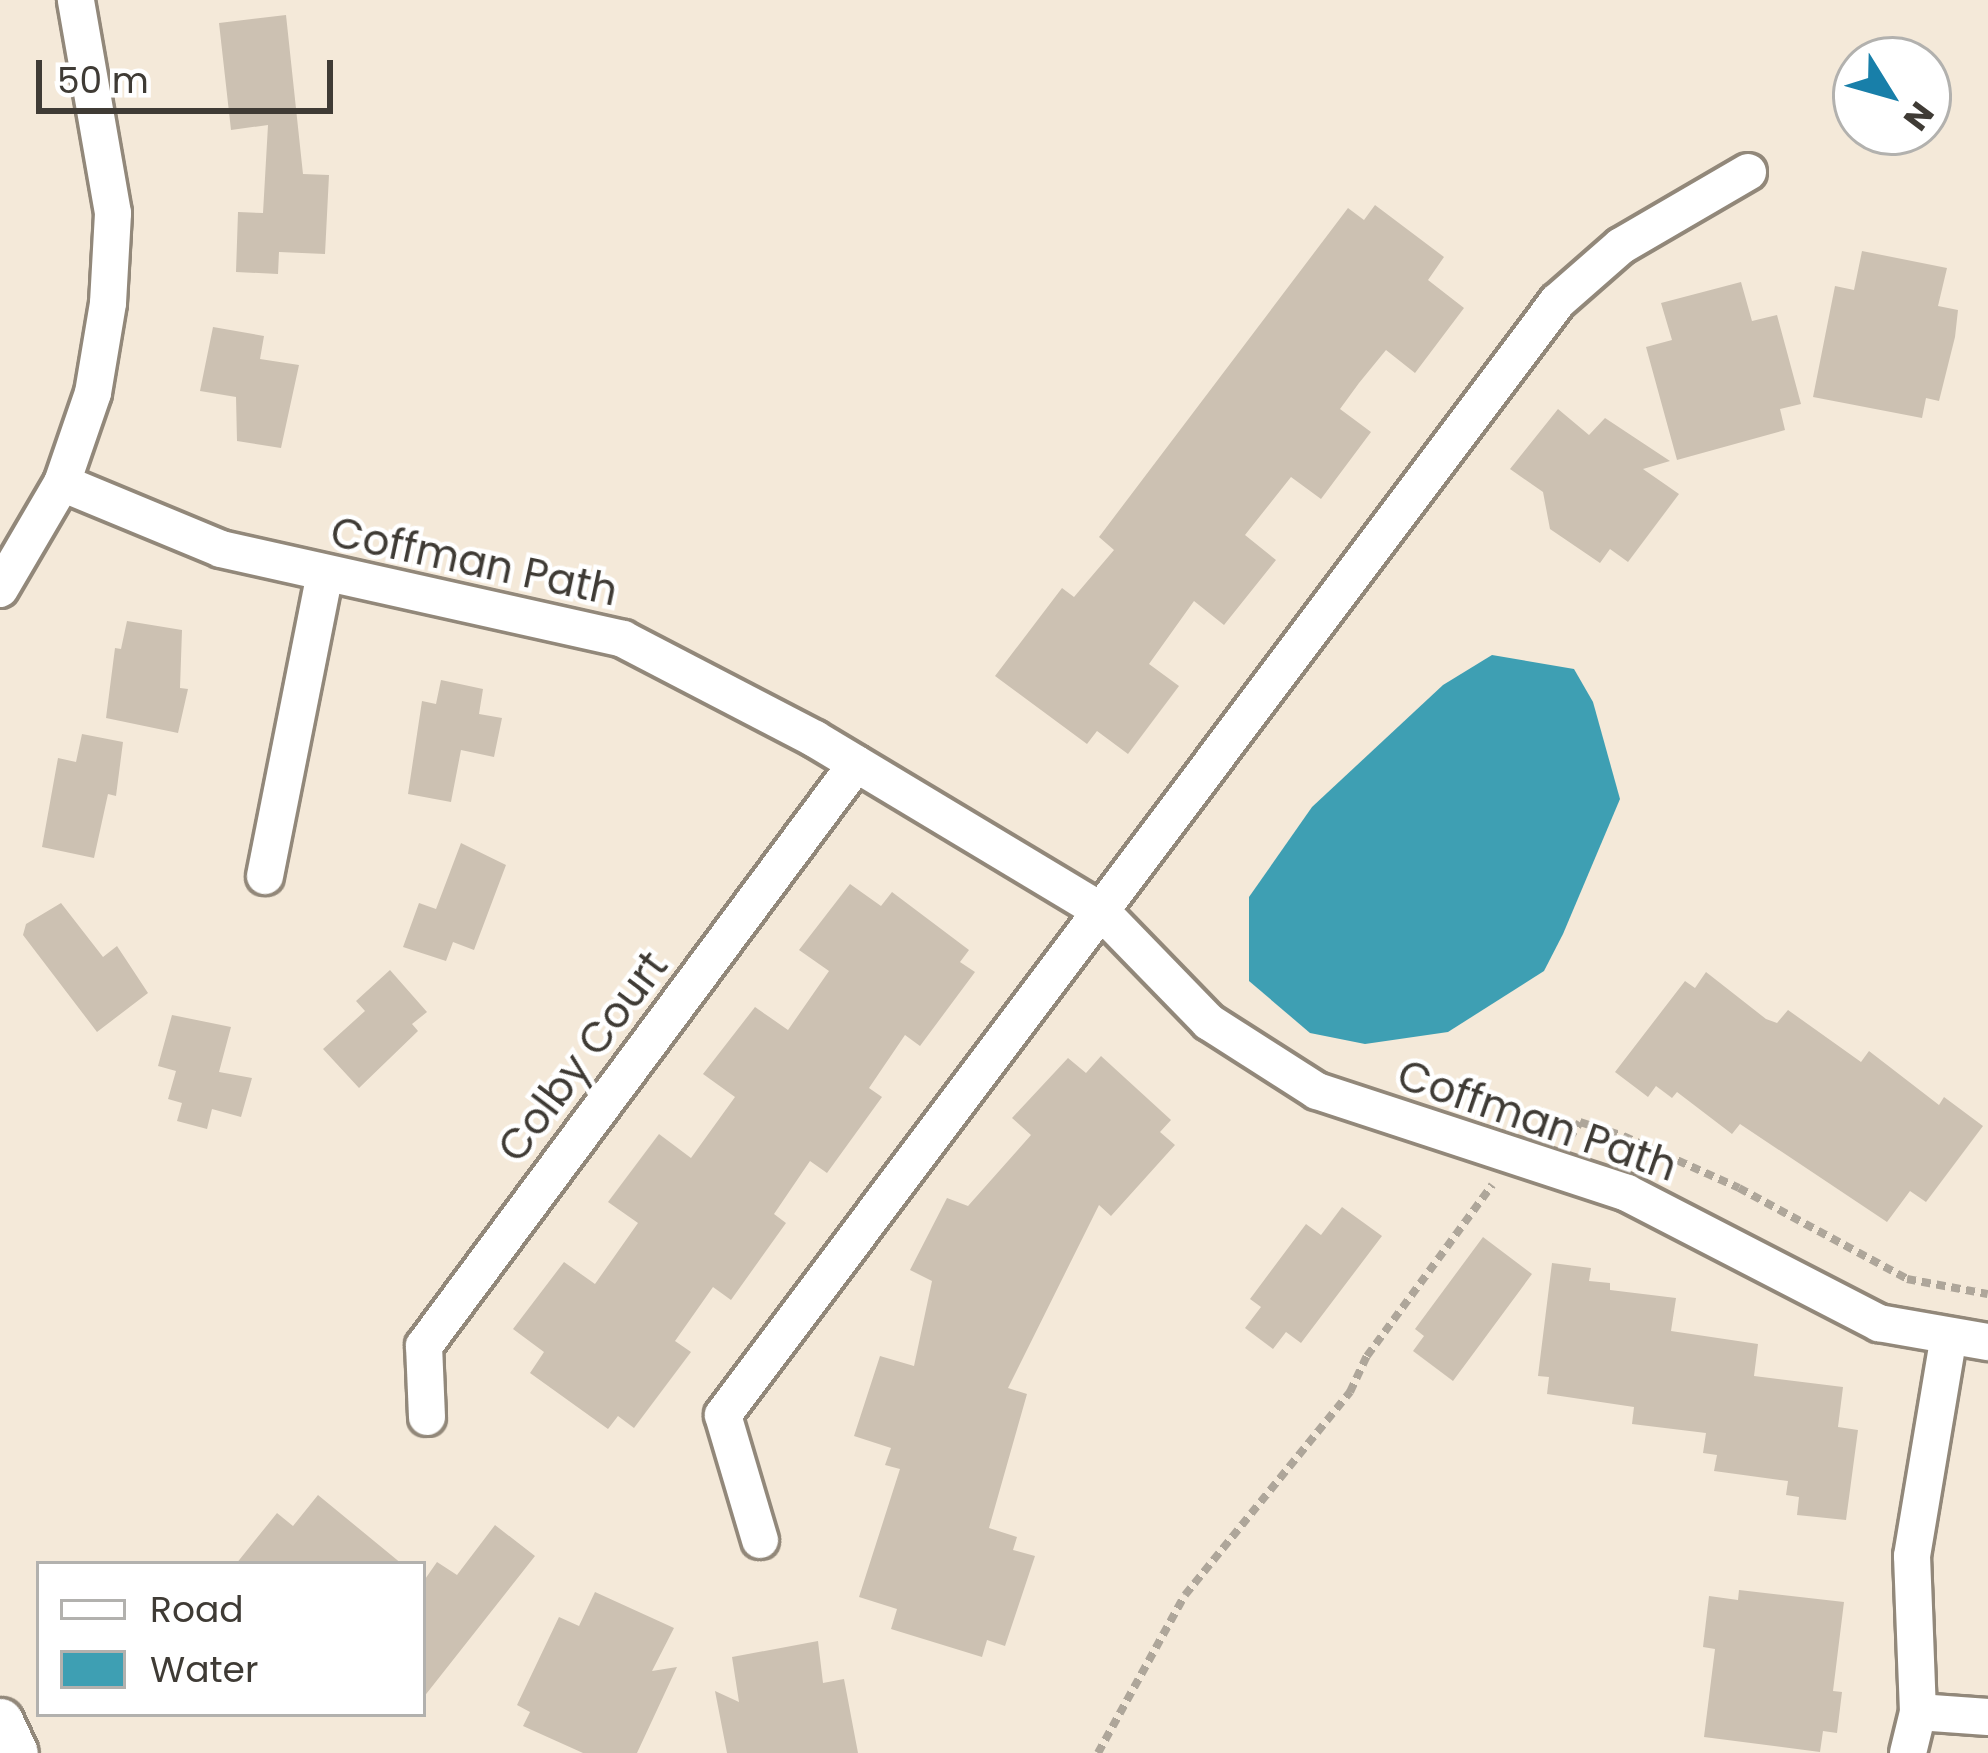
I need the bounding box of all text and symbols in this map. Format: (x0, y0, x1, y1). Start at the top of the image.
scale bar (42, 36, 339, 110)
north arrow (1832, 36, 1952, 156)
text: 50 m (57, 55, 149, 106)
text: N (1893, 92, 1945, 140)
street label: Coffman Path (326, 507, 622, 617)
street label: Colby Court (488, 942, 678, 1172)
street label: Coffman Path (1391, 1050, 1683, 1192)
legend (36, 1561, 426, 1717)
text: Road (150, 1584, 244, 1635)
text: Water (150, 1644, 258, 1695)

